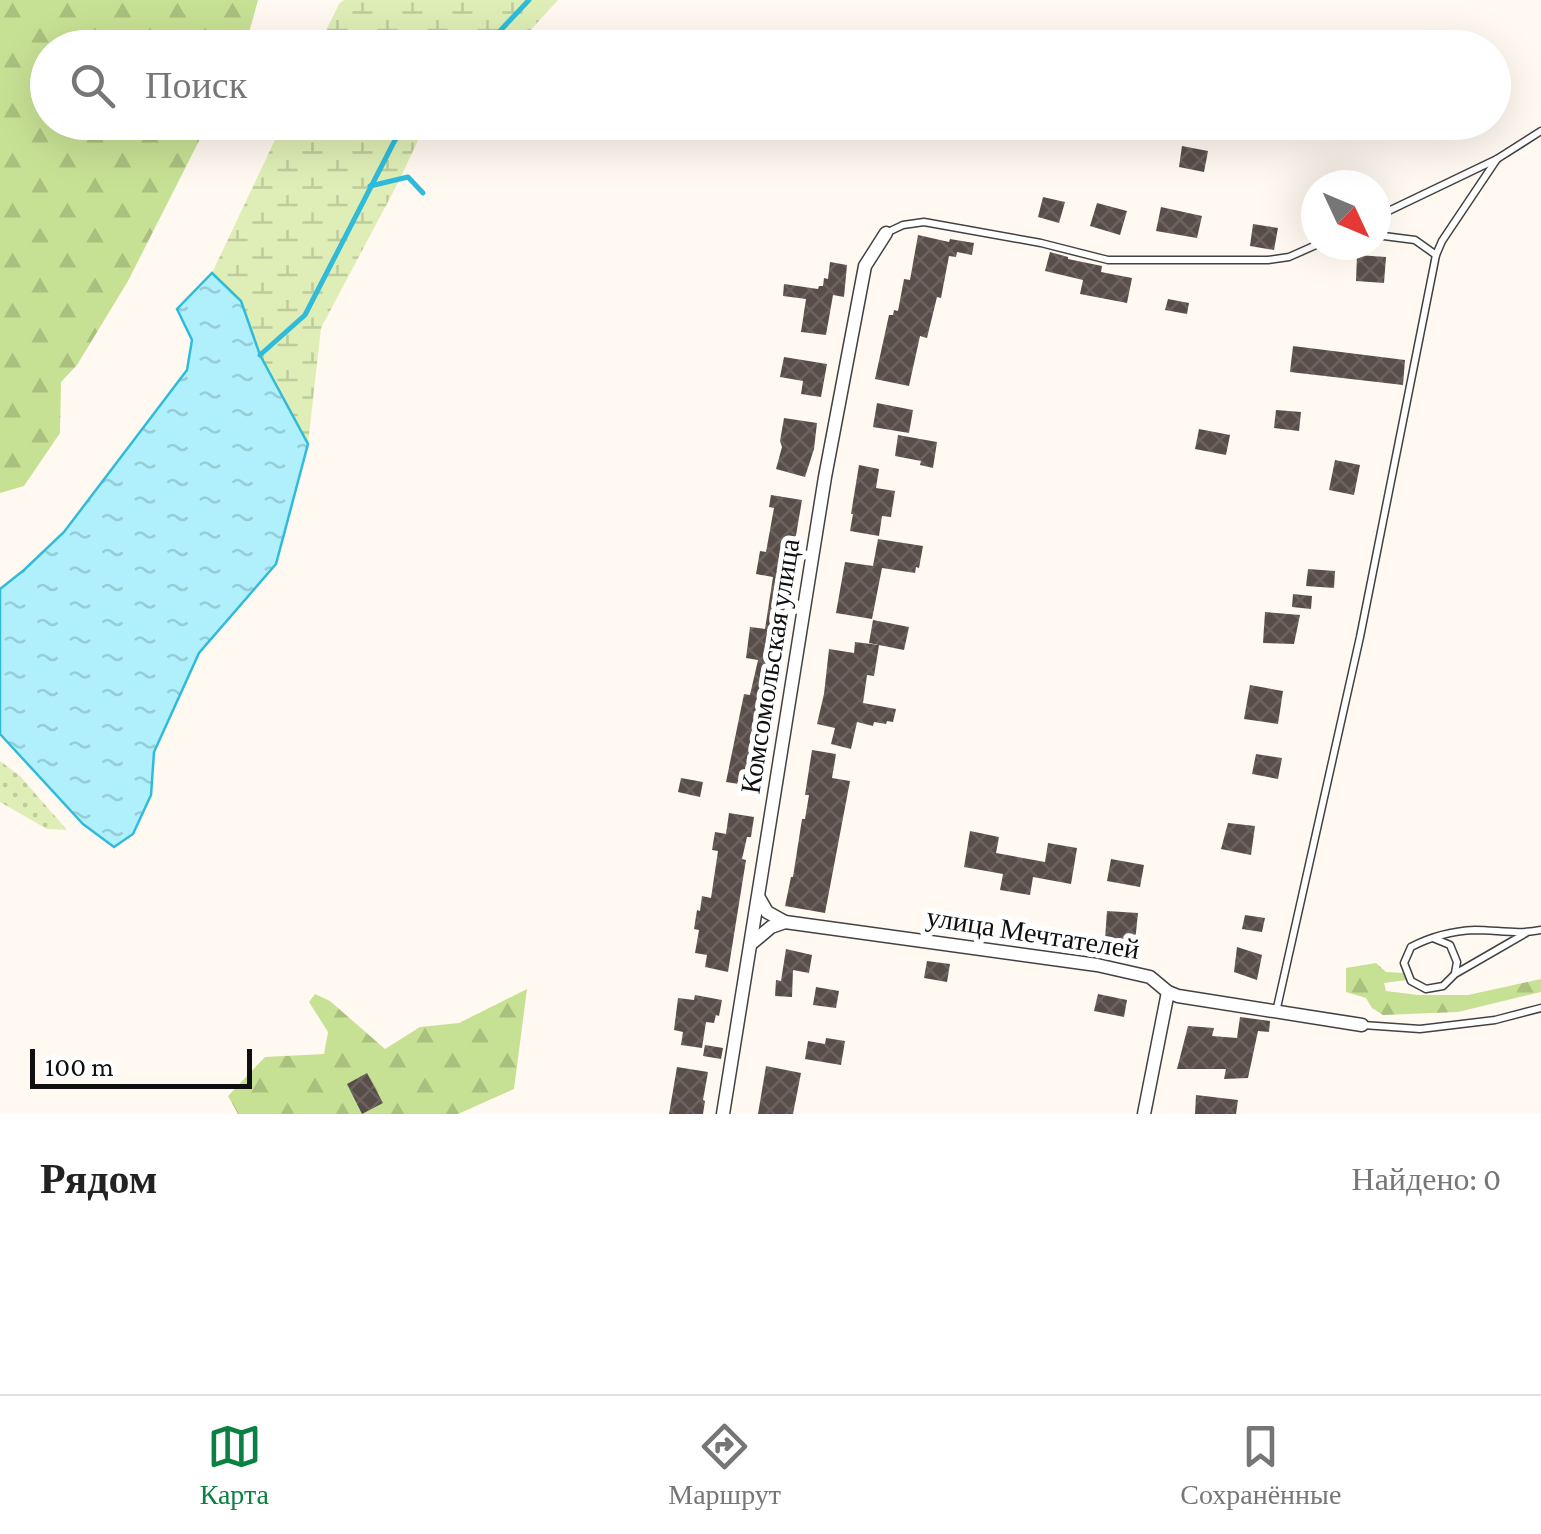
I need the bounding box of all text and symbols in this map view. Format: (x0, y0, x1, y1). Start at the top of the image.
search box (30, 30, 1511, 140)
icon: search (65, 58, 120, 113)
text: Поиск (145, 64, 247, 106)
north arrow (1301, 170, 1391, 260)
street label: Комсомольская улица (735, 536, 806, 796)
street label: улица Мечтателей (924, 901, 1142, 965)
scale bar (30, 1044, 252, 1088)
text: 100 m (45, 1051, 114, 1082)
text: Рядом (40, 1155, 157, 1202)
text: Найдено: 0 (1352, 1161, 1501, 1197)
tab: Карта (200, 1419, 269, 1511)
tab: Маршрут (668, 1419, 781, 1511)
tab: Сохранённые (1180, 1419, 1341, 1511)

